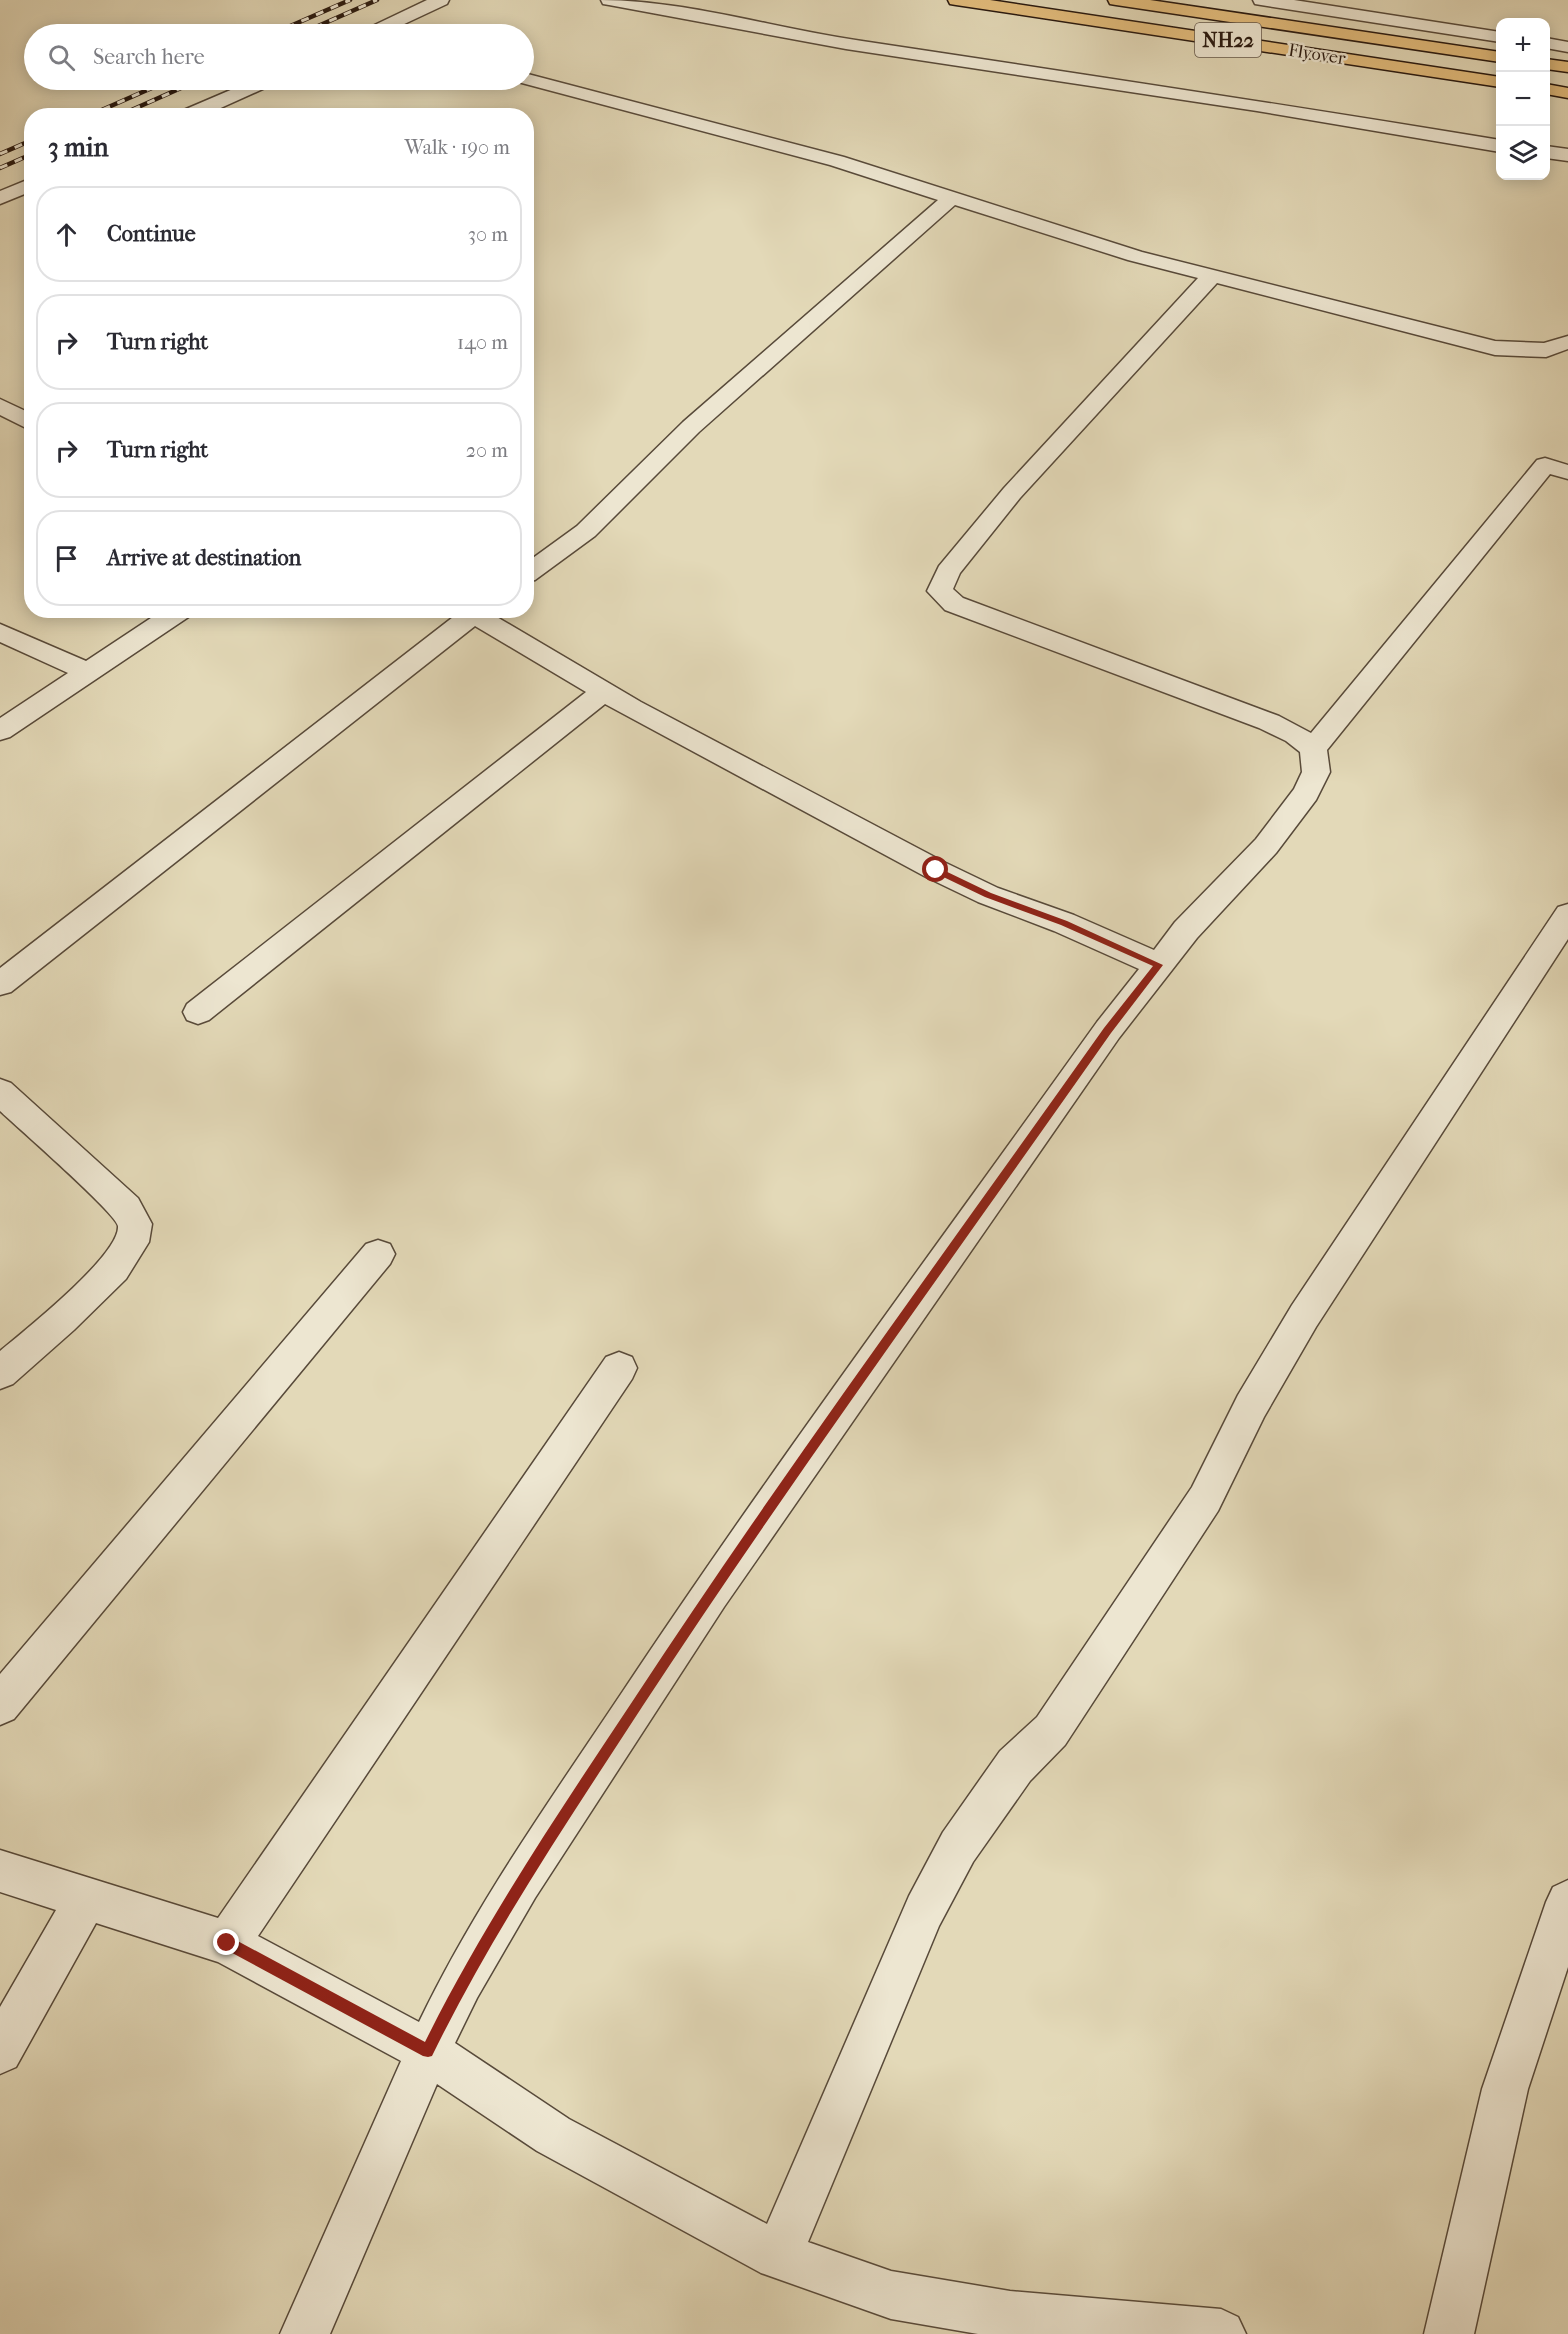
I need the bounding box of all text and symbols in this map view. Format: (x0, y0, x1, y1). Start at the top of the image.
map controls (1496, 18, 1550, 180)
button: + (1496, 18, 1550, 72)
road number: NH22 (1195, 23, 1261, 57)
search box (24, 24, 534, 90)
street label: Flyover (1287, 40, 1347, 69)
icon: search (45, 41, 78, 74)
text: Search here (93, 44, 205, 70)
button: − (1496, 72, 1550, 126)
button: layers (1496, 126, 1550, 180)
text: 3 min (48, 132, 109, 163)
text: Walk · 190 m (404, 136, 510, 159)
icon: ahead (50, 218, 83, 251)
text: Continue (107, 221, 196, 247)
text: 30 m (468, 223, 508, 246)
icon: right (50, 326, 83, 359)
text: Turn right (107, 329, 208, 355)
text: 140 m (457, 331, 508, 354)
icon: right (50, 434, 83, 467)
text: Turn right (107, 437, 208, 463)
text: 20 m (466, 439, 508, 462)
icon: arrive (50, 542, 83, 575)
text: Arrive at destination (107, 545, 301, 571)
route start (922, 856, 948, 882)
route end (213, 1929, 239, 1955)

